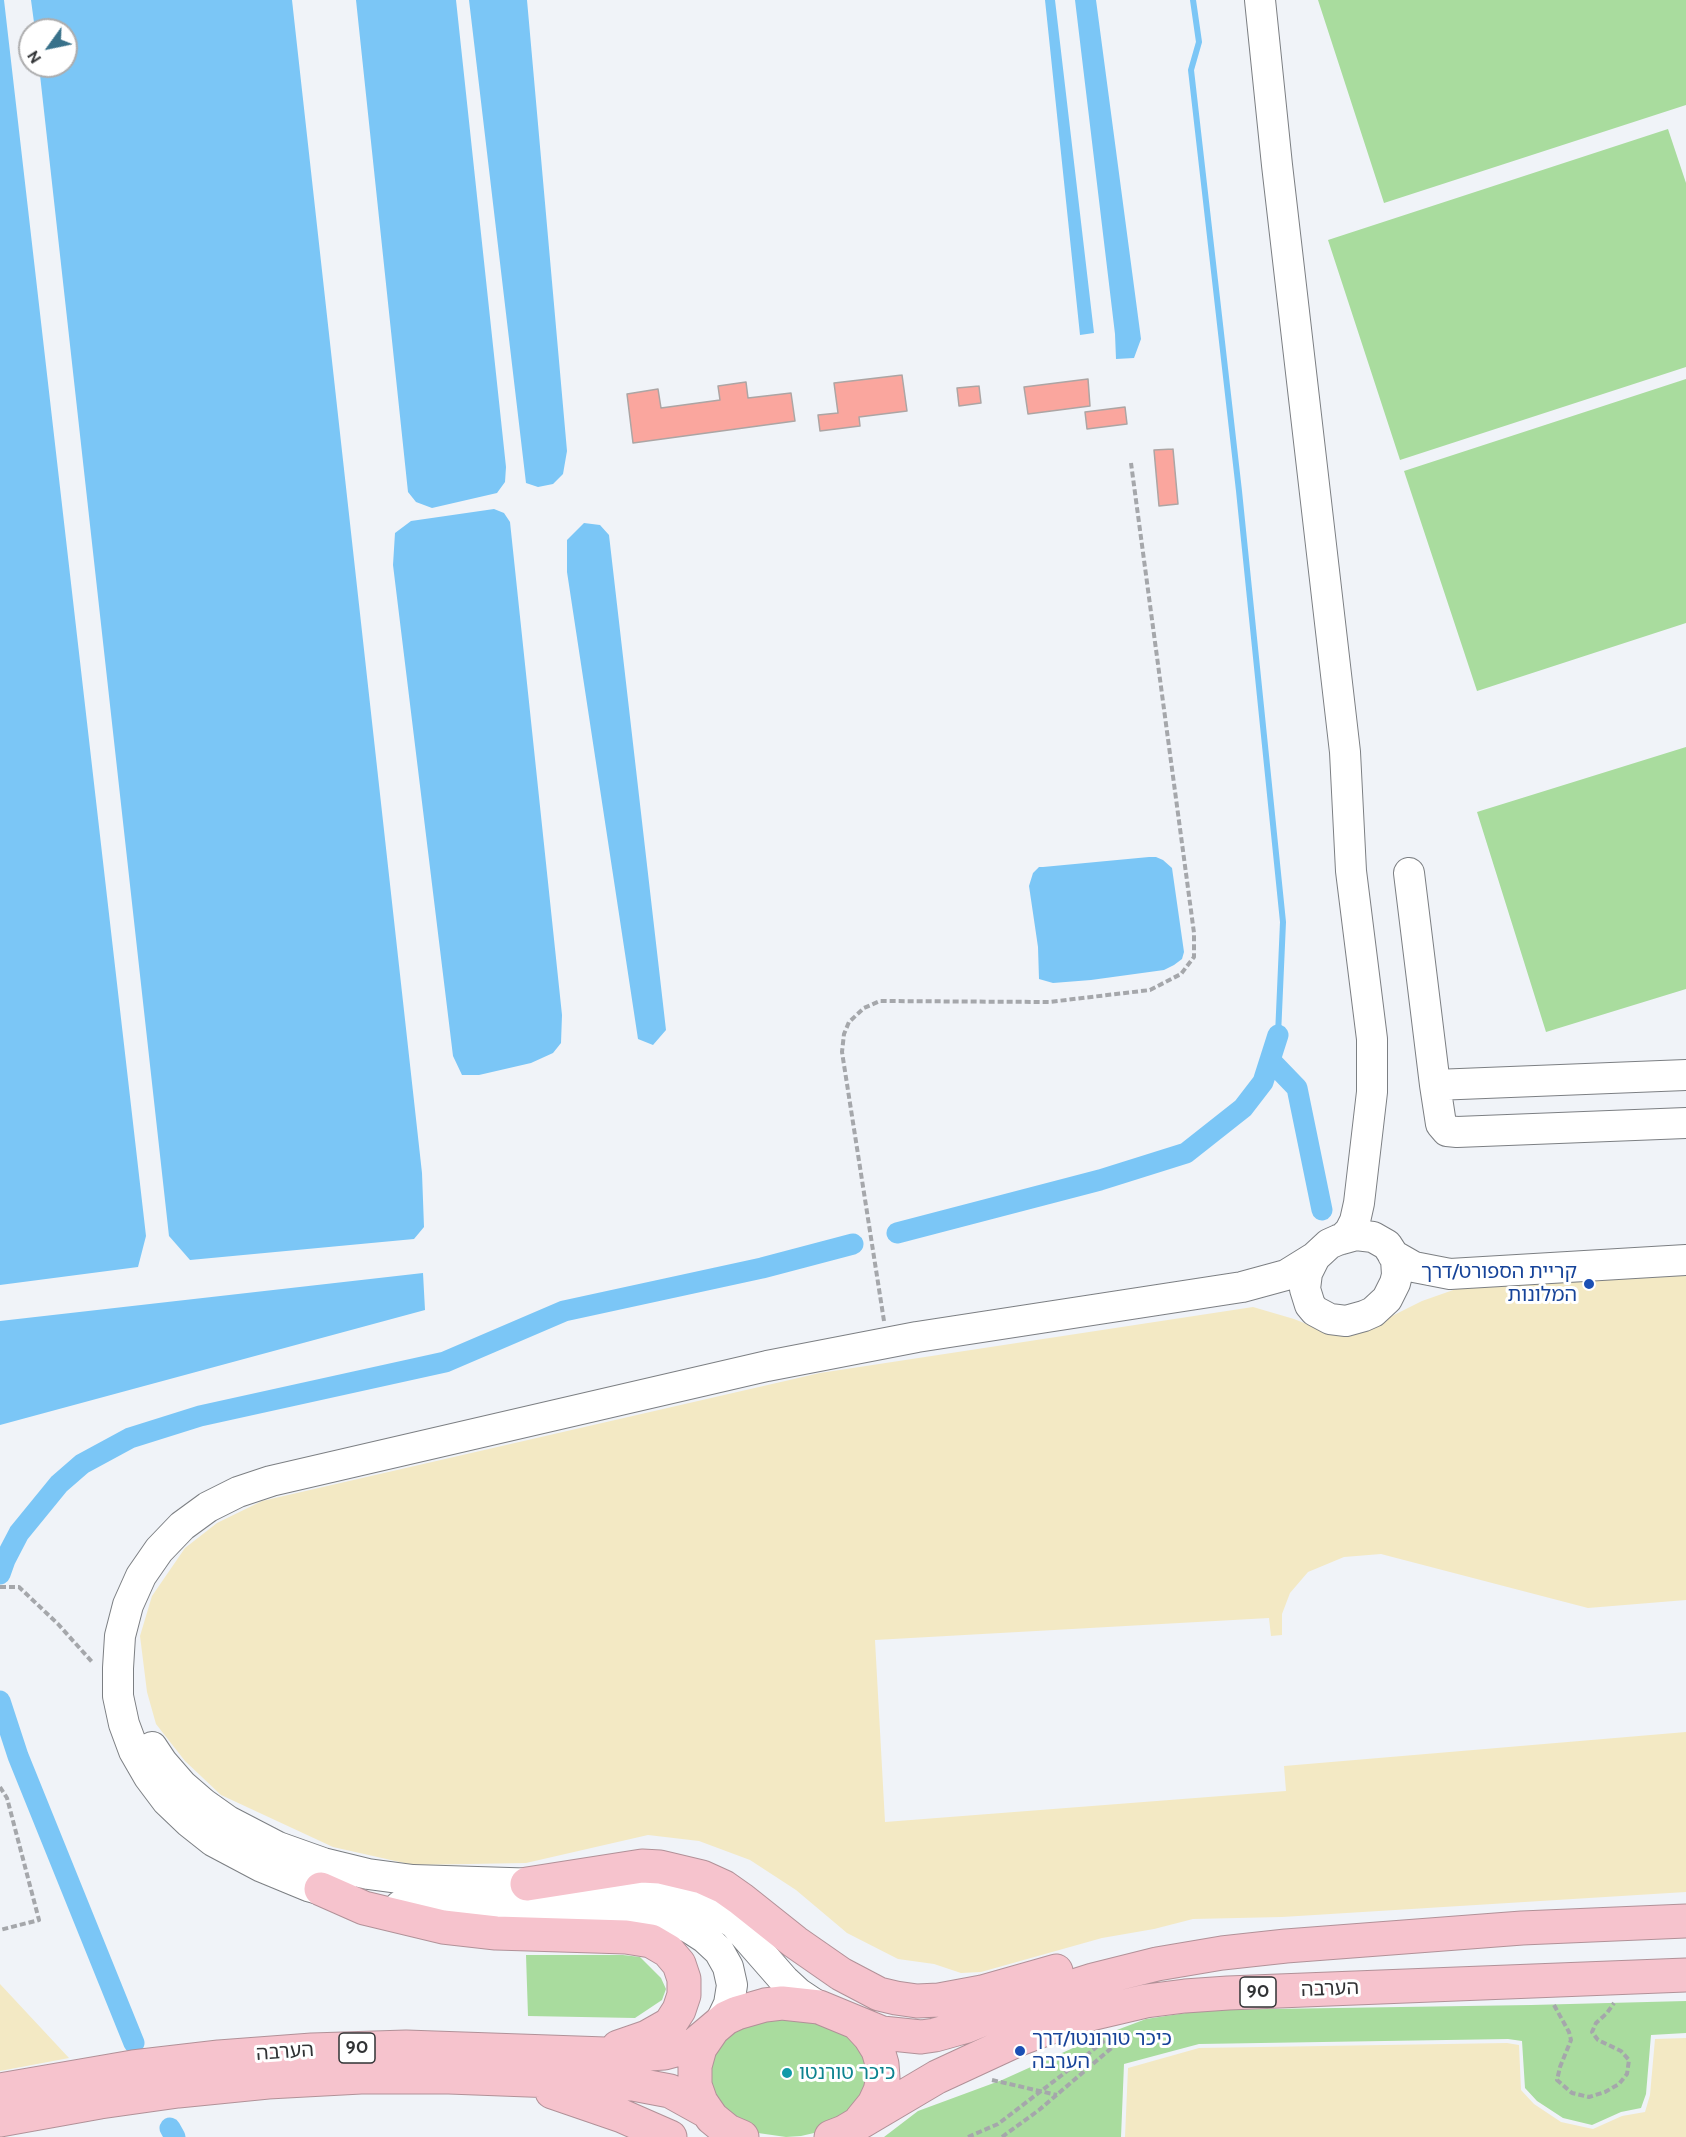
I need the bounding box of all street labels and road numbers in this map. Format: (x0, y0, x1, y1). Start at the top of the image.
street label: הערבה (1301, 1976, 1359, 2002)
road number: 90 (1240, 1977, 1276, 2007)
road number: 90 (339, 2033, 375, 2063)
street label: הערבה (255, 2038, 315, 2066)

